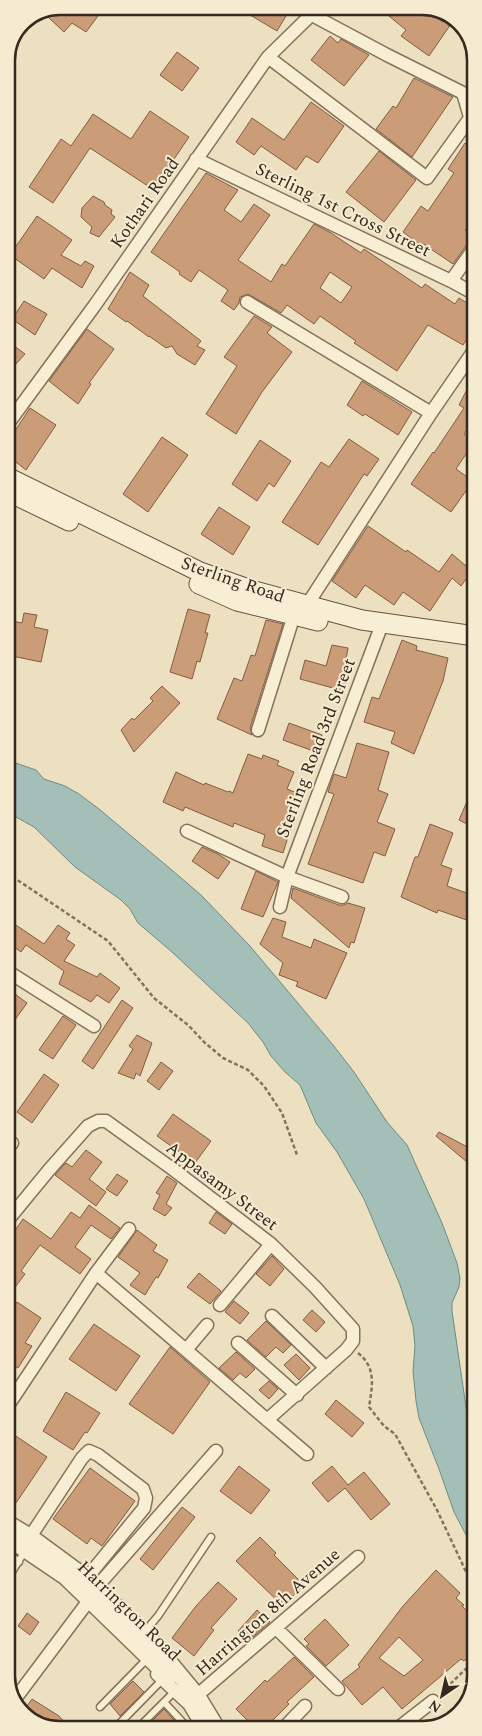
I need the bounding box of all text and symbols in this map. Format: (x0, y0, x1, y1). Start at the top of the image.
street label: Kothari Road (104, 152, 186, 254)
street label: Sterling 1st Cross Street (251, 156, 435, 264)
street label: Sterling Road (177, 550, 289, 610)
street label: Sterling Road 3rd Street (269, 654, 363, 842)
street label: Appasamy Street (160, 1135, 284, 1237)
street label: Harrington 8th Avenue (190, 1541, 346, 1683)
street label: Harrington Road (71, 1554, 187, 1668)
north arrow (417, 1671, 467, 1721)
text: N (424, 1694, 446, 1718)

